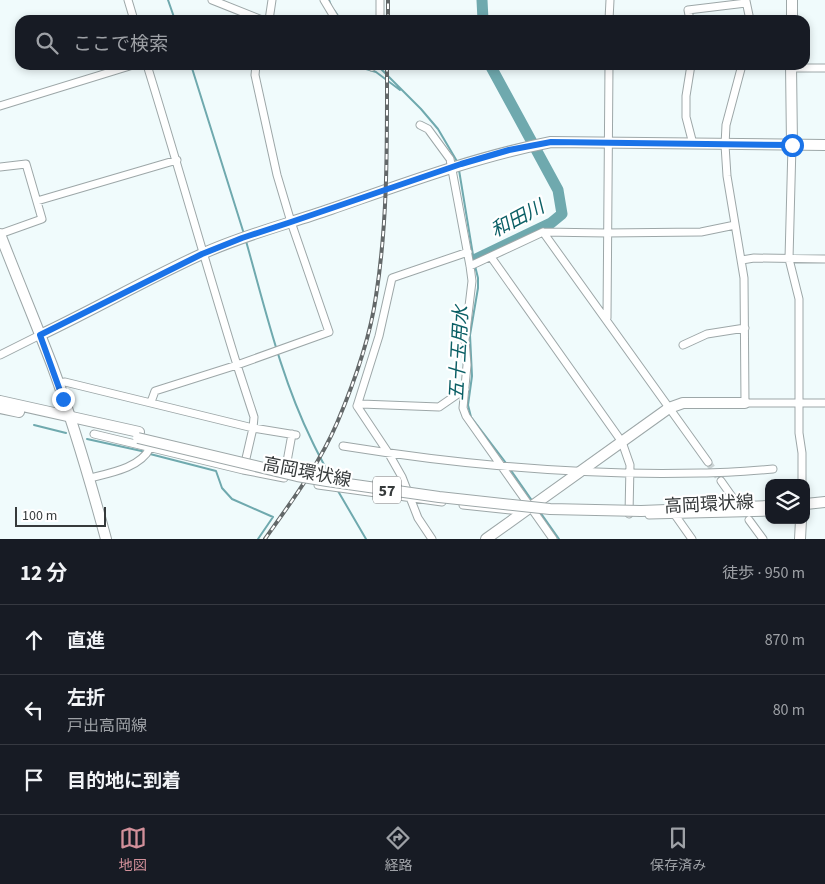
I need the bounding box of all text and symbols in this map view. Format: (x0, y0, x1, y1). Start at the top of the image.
search box (15, 15, 810, 70)
icon: search (33, 29, 61, 57)
text: ここで検索 (73, 31, 168, 58)
route start (781, 134, 804, 157)
water label: 和田川 (486, 193, 551, 245)
water label: 五十玉用水 (444, 303, 476, 401)
route end (52, 388, 75, 411)
street label: 高岡環状線 (260, 452, 353, 493)
road number: 57 (373, 476, 401, 504)
map controls (765, 479, 810, 524)
button: layers (765, 479, 810, 524)
street label: 高岡環状線 (663, 490, 755, 519)
scale bar (15, 504, 106, 527)
text: 100 m (22, 506, 57, 526)
text: 12 分 (20, 558, 67, 588)
text: 徒歩 · 950 m (722, 562, 805, 584)
icon: ahead (20, 626, 48, 654)
text: 直進 (67, 628, 105, 655)
text: 870 m (765, 629, 805, 651)
text: 左折 (67, 685, 105, 712)
icon: left (20, 696, 48, 724)
text: 80 m (773, 699, 805, 721)
text: 戸出高岡線 (67, 715, 147, 737)
icon: arrive (20, 766, 48, 794)
text: 目的地に到着 (67, 768, 181, 795)
tab: 地図 (119, 824, 147, 876)
tab: 経路 (384, 824, 412, 876)
tab: 保存済み (650, 824, 706, 876)

